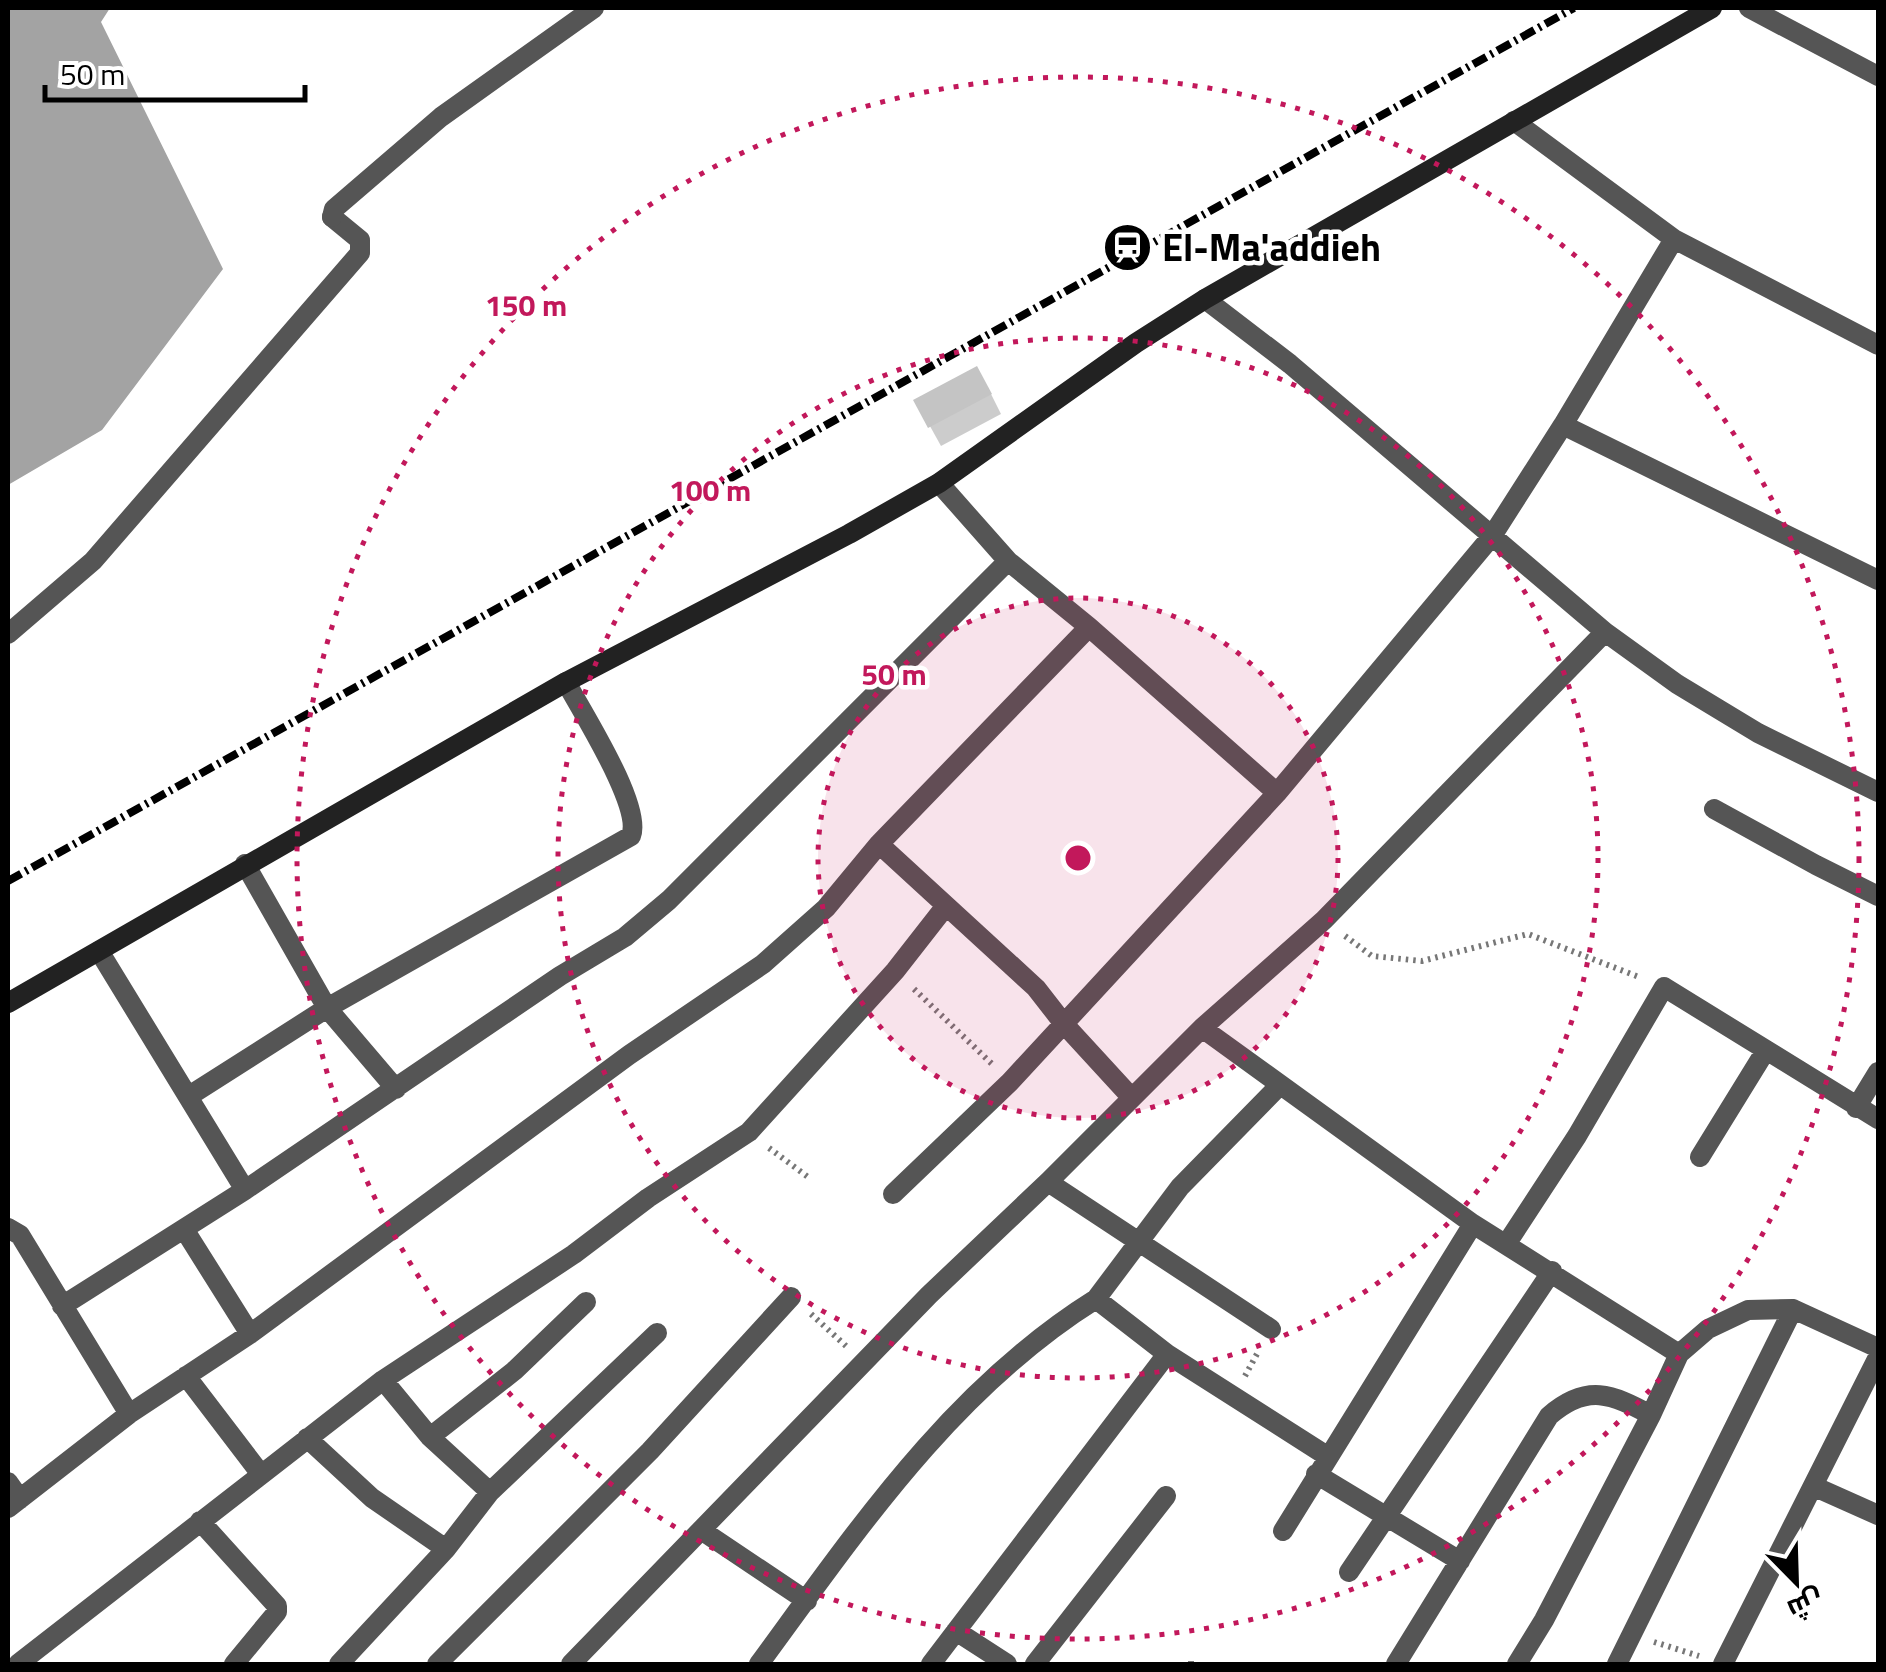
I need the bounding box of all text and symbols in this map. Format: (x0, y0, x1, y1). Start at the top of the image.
scale bar (45, 40, 305, 102)
text: 50 m (60, 51, 125, 97)
place label: El-Ma'addieh (1162, 218, 1381, 276)
station icon: El-Ma'addieh (1101, 221, 1153, 273)
text: 150 m (485, 282, 567, 328)
text: 100 m (669, 467, 751, 513)
text: 50 m (861, 651, 927, 697)
centre of rings (1060, 840, 1096, 876)
north arrow (1746, 1532, 1846, 1632)
text: ش (1781, 1579, 1831, 1632)

